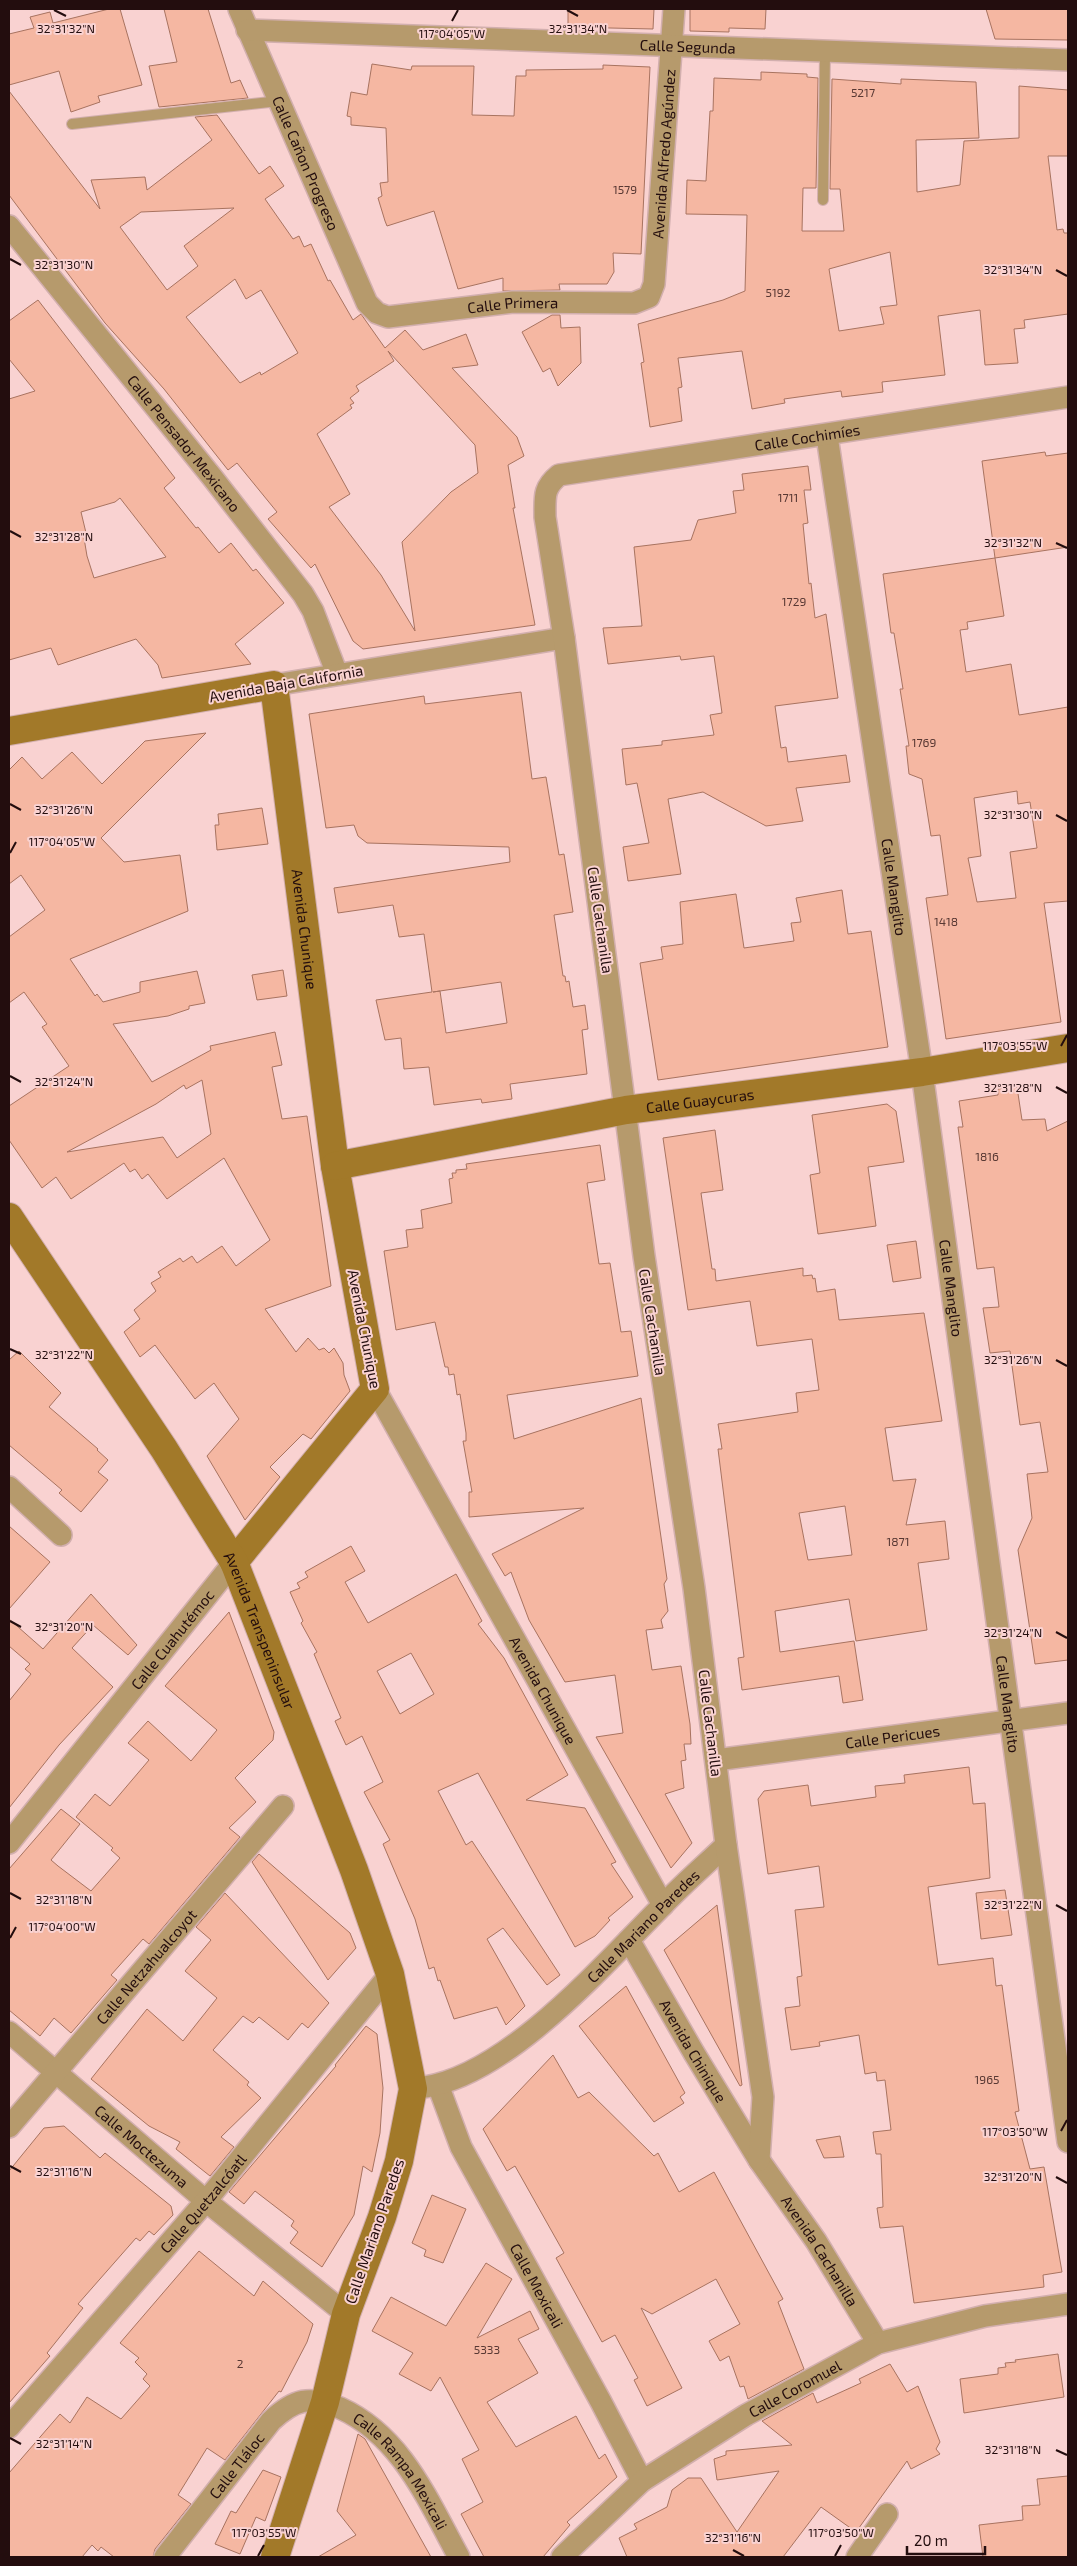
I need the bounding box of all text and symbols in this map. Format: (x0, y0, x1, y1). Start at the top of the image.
text: 32°31'32"N (37, 21, 95, 35)
text: 32°31'34"N (549, 21, 607, 35)
text: 117°04'05"W (419, 26, 485, 40)
street label: Calle Segunda (639, 35, 736, 57)
street label: Avenida Alfredo Agúndez (648, 68, 679, 239)
house number: 5217 (851, 85, 875, 99)
street label: Calle Cañon Progreso (269, 93, 343, 233)
house number: 1579 (613, 182, 637, 196)
text: 32°31'30"N (35, 257, 93, 271)
text: 32°31'34"N (984, 262, 1042, 276)
house number: 5192 (766, 285, 791, 299)
street label: Calle Primera (466, 293, 558, 316)
street label: Calle Pensador Mexicano (124, 371, 245, 515)
street label: Calle Cochimíes (753, 420, 861, 454)
house number: 1711 (778, 490, 798, 504)
text: 32°31'28"N (35, 529, 93, 543)
text: 32°31'32"N (984, 535, 1042, 549)
house number: 1729 (782, 594, 806, 608)
street label: Avenida Baja California (208, 661, 365, 706)
house number: 1769 (912, 735, 936, 749)
text: 32°31'26"N (35, 802, 93, 816)
text: 32°31'30"N (984, 807, 1042, 821)
text: 117°04'05"W (29, 834, 95, 848)
street label: Calle Manglito (878, 837, 911, 937)
street label: Calle Cachanilla (585, 865, 617, 975)
street label: Avenida Chunique (288, 868, 322, 990)
house number: 1418 (934, 914, 958, 928)
text: 117°03'55"W (983, 1038, 1047, 1052)
text: 32°31'24"N (35, 1074, 93, 1088)
text: 32°31'28"N (984, 1080, 1042, 1094)
street label: Calle Guaycuras (645, 1085, 755, 1116)
house number: 1816 (975, 1149, 999, 1163)
street label: Calle Manglito (936, 1238, 967, 1338)
street label: Calle Cachanilla (636, 1267, 670, 1377)
street label: Avenida Chunique (345, 1268, 385, 1390)
text: 32°31'22"N (35, 1347, 93, 1361)
text: 32°31'26"N (984, 1352, 1042, 1366)
house number: 1871 (887, 1534, 909, 1548)
street label: Avenida Transpeninsular (221, 1548, 299, 1712)
street label: Calle Cuahutémoc (127, 1586, 217, 1693)
text: 32°31'20"N (35, 1619, 93, 1633)
text: 32°31'24"N (984, 1625, 1042, 1639)
street label: Avenida Chunique (506, 1633, 581, 1748)
street label: Calle Manglito (993, 1654, 1024, 1754)
street label: Calle Cachanilla (696, 1668, 726, 1778)
street label: Calle Pericues (844, 1721, 941, 1752)
street label: Calle Mariano Paredes (583, 1865, 703, 1986)
text: 32°31'18"N (36, 1892, 92, 1906)
text: 32°31'22"N (984, 1897, 1042, 1911)
street label: Calle Netzahualcoyot (92, 1905, 200, 2028)
text: 117°04'00"W (28, 1919, 96, 1933)
street label: Avenida Chinique (656, 1996, 731, 2105)
house number: 1965 (975, 2072, 999, 2086)
street label: Calle Moctezuma (91, 2101, 192, 2191)
text: 117°03'50"W (982, 2124, 1048, 2138)
street label: Calle Quetzalcóatl (156, 2150, 250, 2257)
street label: Calle Mariano Paredes (341, 2156, 407, 2306)
text: 32°31'16"N (36, 2164, 92, 2178)
text: 32°31'20"N (984, 2169, 1042, 2183)
street label: Avenida Cachanilla (778, 2192, 862, 2309)
street label: Calle Mexicali (507, 2240, 567, 2331)
house number: 5333 (474, 2342, 500, 2356)
house number: 2 (237, 2356, 244, 2370)
street label: Calle Coromuel (745, 2356, 845, 2421)
street label: Calle Rampa Mexicali (350, 2408, 452, 2532)
street label: Calle Tláloc (205, 2429, 268, 2502)
text: 32°31'14"N (36, 2436, 92, 2450)
text: 32°31'18"N (985, 2442, 1041, 2456)
scale bar (907, 2524, 984, 2556)
text: 117°03'55"W (232, 2525, 296, 2539)
text: 117°03'50"W (808, 2525, 874, 2539)
text: 32°31'16"N (705, 2530, 761, 2544)
text: 20 m (914, 2531, 948, 2549)

